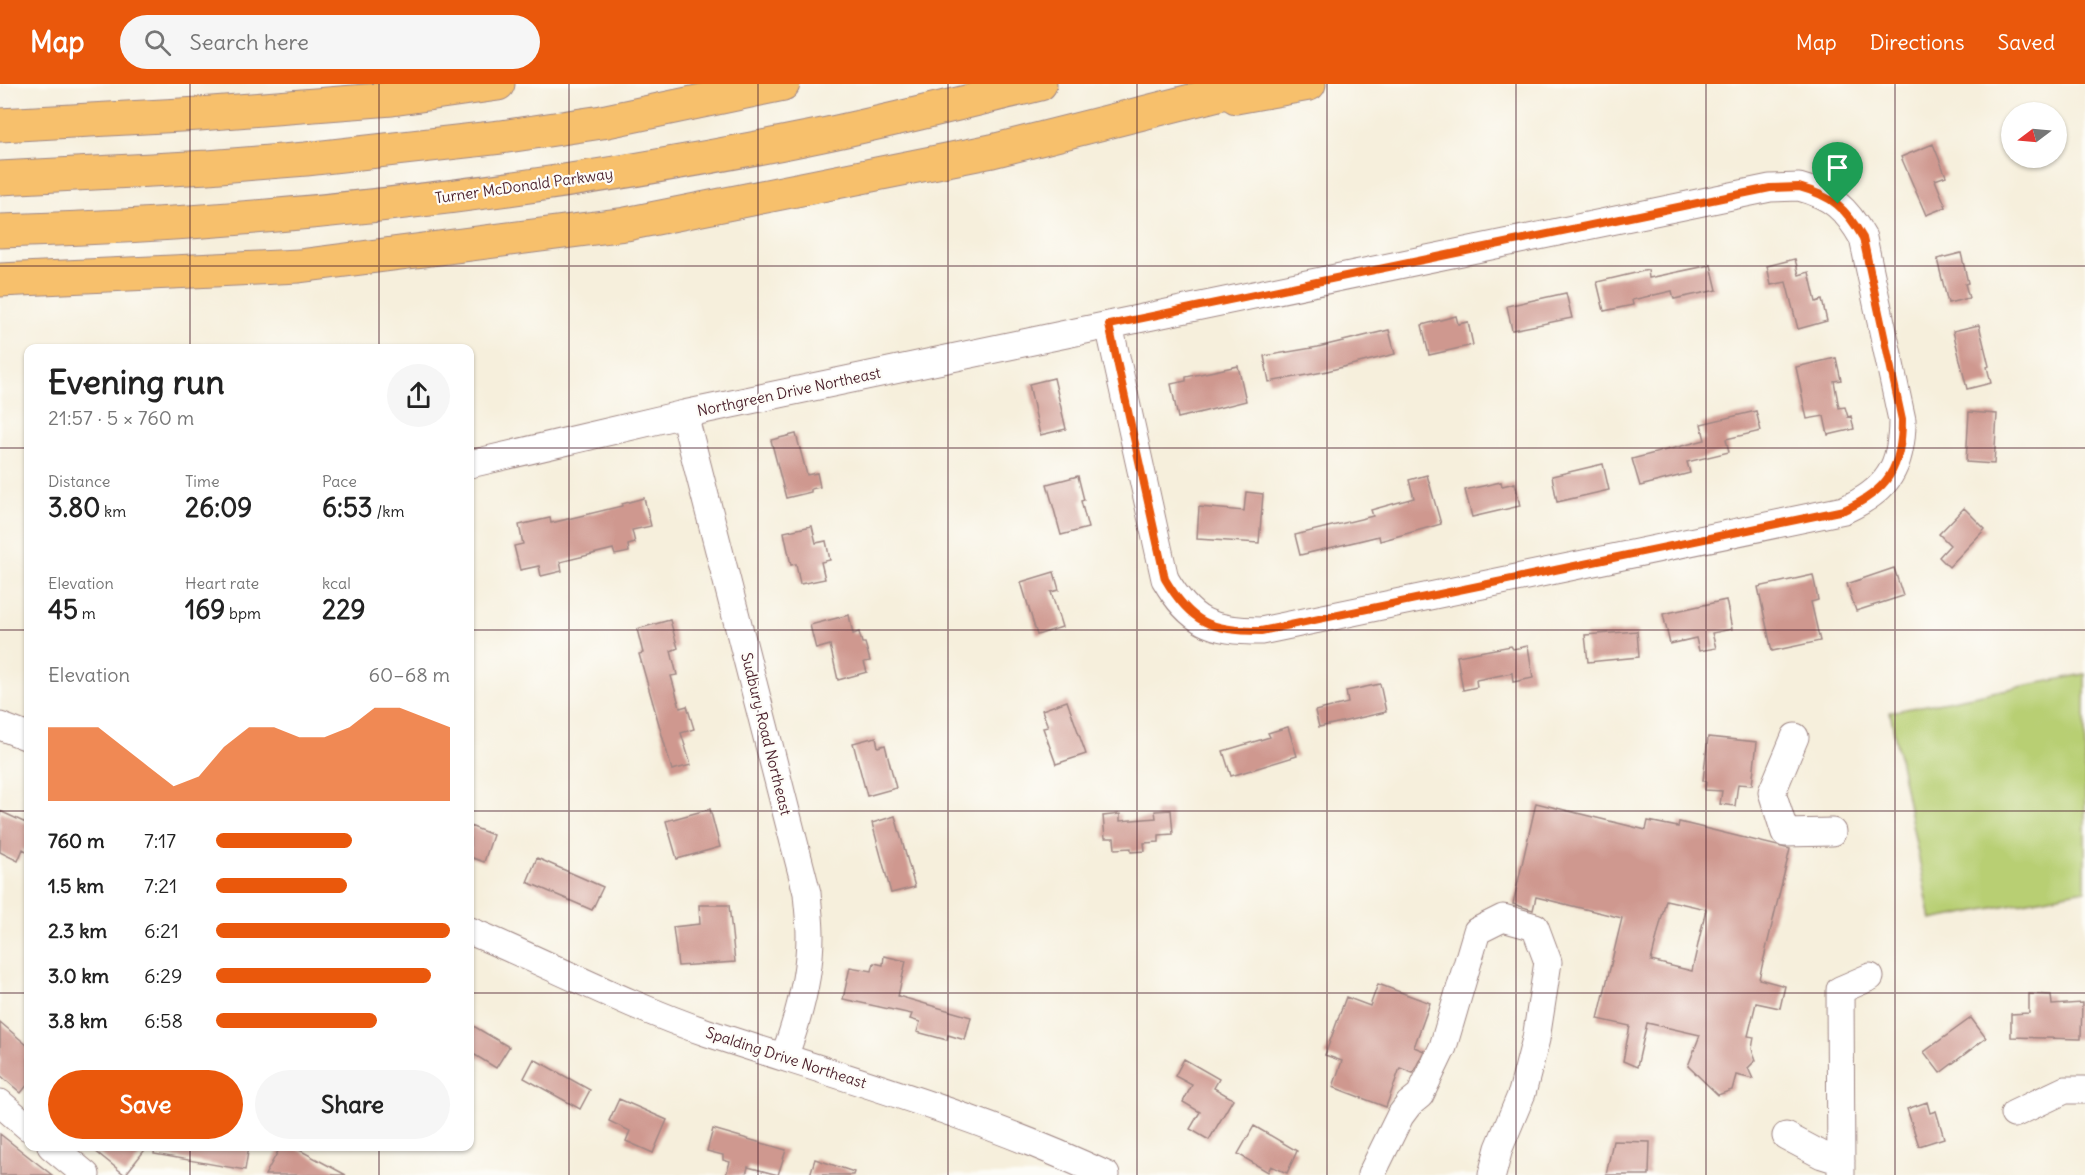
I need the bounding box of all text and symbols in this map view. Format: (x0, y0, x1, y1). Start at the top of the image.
search box (120, 15, 540, 69)
text: Map (30, 24, 84, 60)
icon: search (141, 26, 174, 59)
text: Search here (189, 28, 309, 56)
text: Map (1796, 29, 1837, 56)
text: Directions (1870, 29, 1964, 56)
text: Saved (1997, 29, 2055, 56)
north arrow (2001, 102, 2067, 168)
map controls (2001, 102, 2067, 168)
pin (1812, 142, 1863, 204)
icon: arrive (1821, 151, 1854, 184)
street label: Turner McDonald Parkway (434, 164, 614, 207)
text: Evening run (48, 361, 224, 403)
street label: Northgreen Drive Northeast (695, 363, 882, 420)
button: share (387, 364, 450, 427)
text: 21:57 · 5 × 760 m (48, 405, 194, 430)
text: Distance (48, 471, 110, 491)
text: Time (185, 471, 220, 491)
text: Pace (322, 471, 357, 491)
text: 3.80 (48, 491, 100, 524)
text: 26:09 (185, 491, 252, 524)
text: 6:53 (322, 491, 373, 524)
text: km (100, 501, 126, 521)
text: /km (373, 501, 404, 521)
text: Elevation (48, 573, 114, 593)
text: Heart rate (185, 573, 259, 593)
text: kcal (322, 573, 351, 593)
text: 45 (48, 593, 78, 626)
text: 169 (185, 593, 225, 626)
text: 229 (322, 593, 365, 626)
text: m (78, 603, 96, 623)
text: bpm (225, 603, 261, 623)
street label: Sudbury Road Northeast (737, 651, 796, 817)
text: Elevation (48, 662, 130, 687)
text: 60–68 m (369, 662, 450, 687)
text: 760 m (48, 828, 105, 853)
text: 7:17 (144, 828, 176, 853)
text: 1.5 km (48, 873, 104, 898)
text: 7:21 (144, 873, 177, 898)
text: 2.3 km (48, 918, 107, 943)
text: 6:21 (144, 918, 179, 943)
text: 3.0 km (48, 963, 109, 988)
text: 6:29 (144, 963, 183, 988)
text: 3.8 km (48, 1008, 108, 1033)
text: 6:58 (144, 1008, 183, 1033)
street label: Spalding Drive Northeast (703, 1023, 869, 1092)
button: Save (48, 1070, 243, 1139)
button: Share (255, 1070, 450, 1139)

